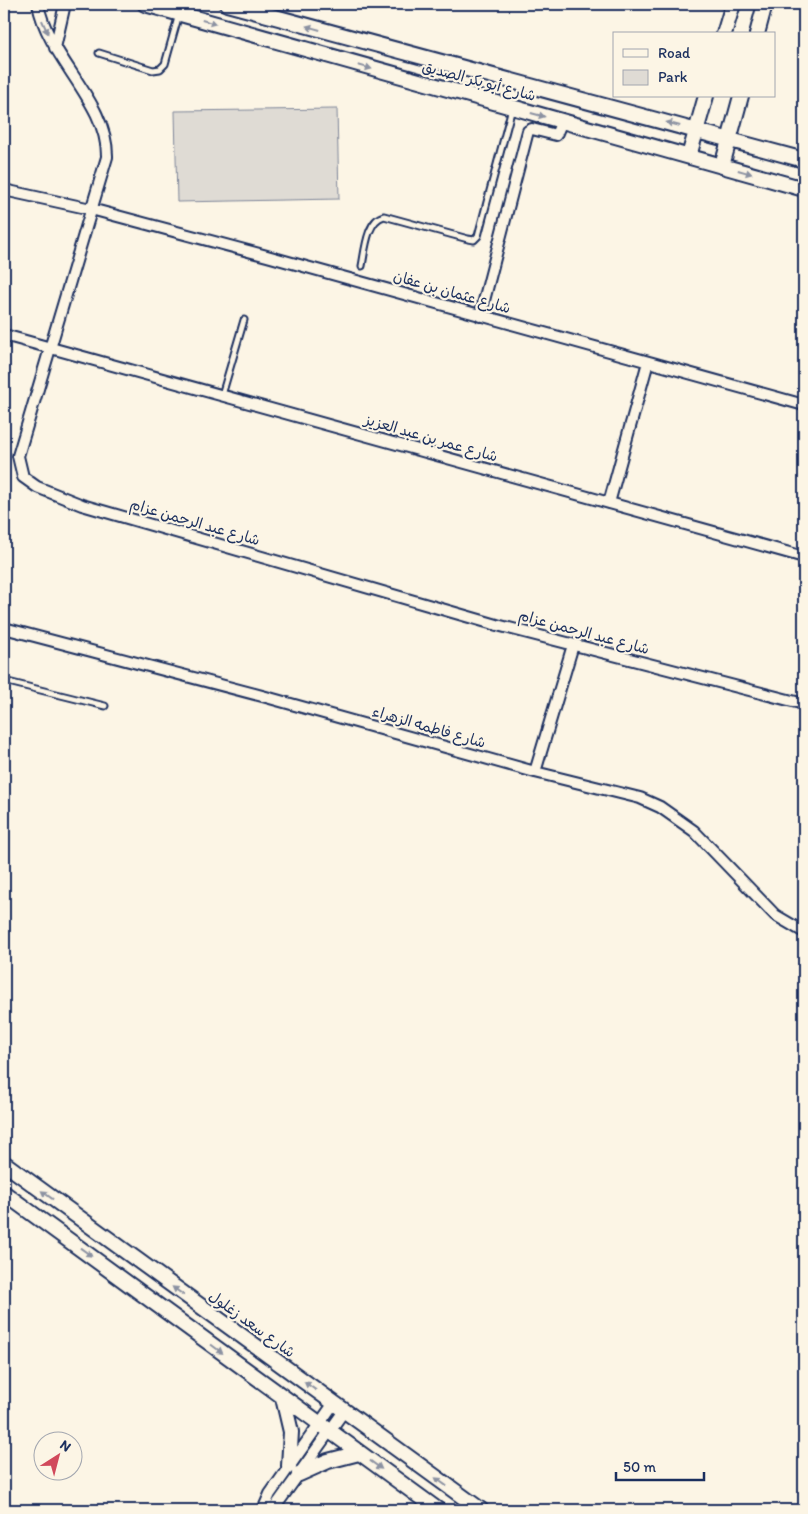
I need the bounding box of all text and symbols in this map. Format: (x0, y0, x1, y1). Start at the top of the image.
one-way arrow (201, 18, 216, 26)
one-way arrow (41, 20, 49, 34)
one-way arrow (305, 24, 321, 32)
legend (613, 32, 776, 98)
text: Road (658, 44, 691, 62)
street label: شارع أبو بكر الصديق (420, 57, 538, 106)
one-way arrow (357, 63, 372, 71)
text: Park (658, 68, 688, 86)
one-way arrow (531, 111, 546, 119)
one-way arrow (665, 120, 680, 128)
one-way arrow (738, 169, 753, 177)
street label: شارع عثمان بن عفان (391, 267, 513, 318)
street label: شارع عمر بن عبد العزيز (360, 410, 500, 467)
street label: شارع عبد الرحمن عزام (127, 495, 262, 551)
street label: شارع عبد الرحمن عزام (516, 606, 651, 660)
street label: شارع فاطمه الزهراء (370, 702, 488, 753)
one-way arrow (40, 1190, 54, 1200)
one-way arrow (79, 1247, 92, 1258)
one-way arrow (172, 1285, 185, 1296)
street label: شارع سعد زغلول (205, 1287, 299, 1362)
one-way arrow (210, 1344, 224, 1354)
one-way arrow (303, 1381, 317, 1391)
north arrow (32, 1432, 82, 1482)
text: N (57, 1436, 74, 1456)
scale bar (616, 1449, 703, 1481)
text: 50 m (623, 1458, 656, 1476)
one-way arrow (369, 1460, 383, 1470)
one-way arrow (435, 1476, 448, 1487)

